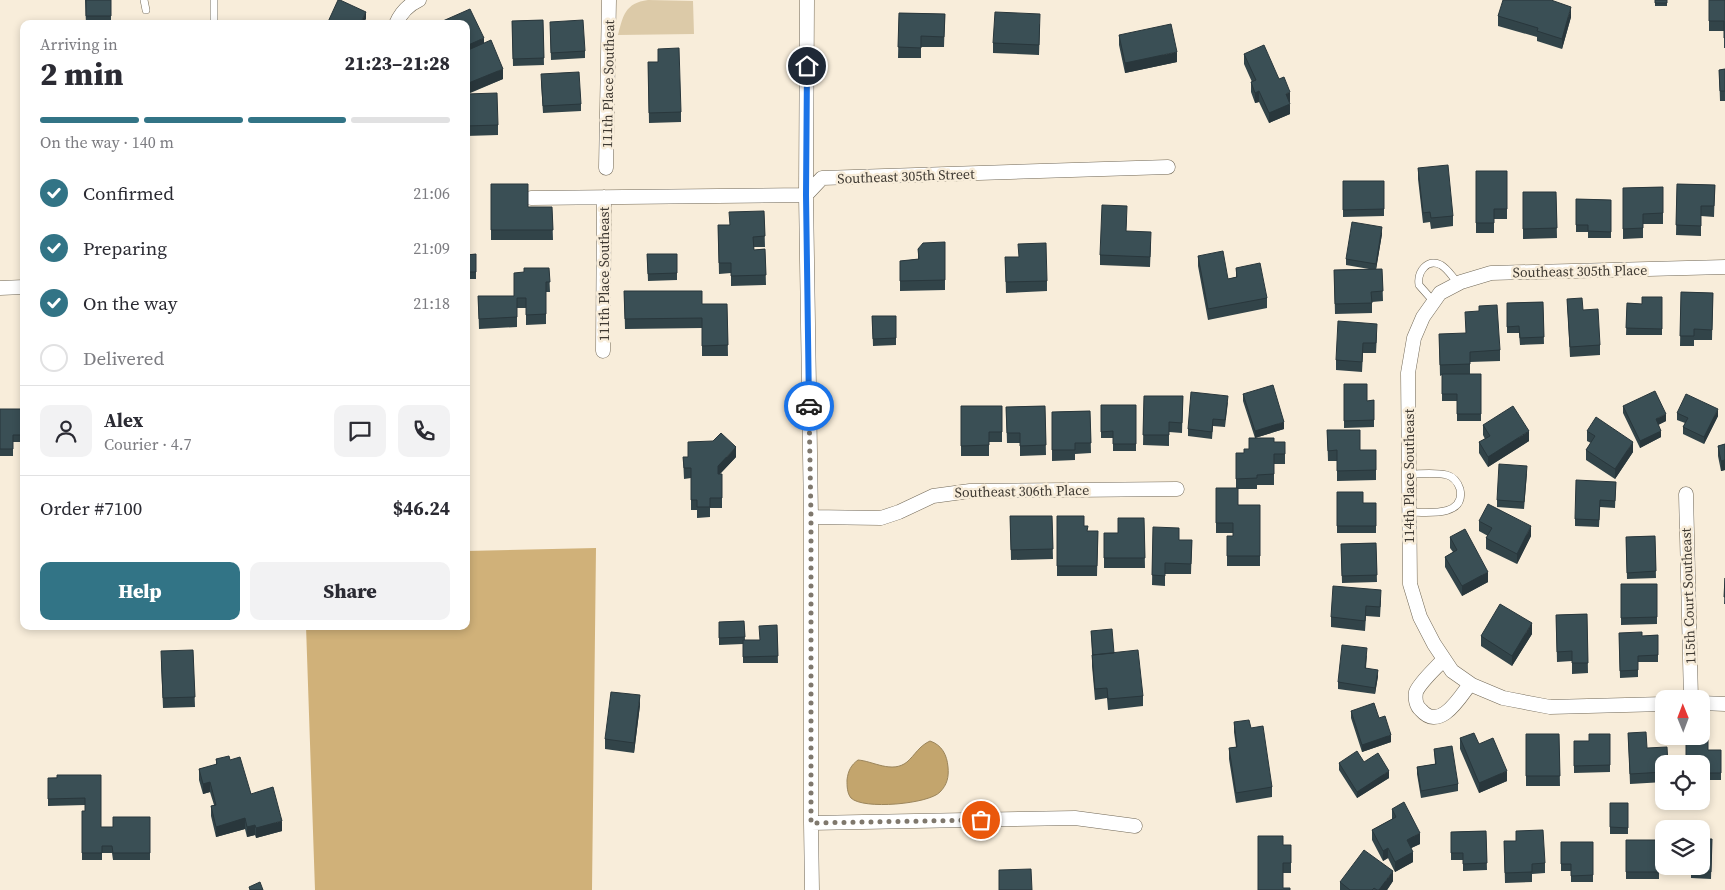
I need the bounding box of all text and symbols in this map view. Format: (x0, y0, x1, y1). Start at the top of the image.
street label: 111th Place Southeat (597, 19, 619, 148)
text: Arriving in (40, 33, 118, 55)
pin (786, 45, 828, 87)
text: 21:23–21:28 (345, 50, 450, 76)
text: 2 min (40, 52, 123, 96)
icon: home (793, 52, 821, 80)
text: On the way · 140 m (40, 131, 174, 153)
street label: Southeast 305th Street (837, 164, 975, 188)
icon: check (40, 179, 68, 207)
text: Confirmed (83, 180, 174, 206)
text: 21:06 (413, 182, 450, 204)
street label: 111th Place Southeast (594, 206, 614, 341)
icon: check (40, 234, 68, 262)
text: Preparing (83, 235, 167, 261)
text: 21:09 (413, 237, 450, 259)
street label: Southeast 305th Place (1513, 260, 1647, 282)
icon: check (40, 289, 68, 317)
text: On the way (83, 290, 178, 316)
text: 21:18 (413, 292, 450, 314)
text: Delivered (83, 345, 164, 371)
courier (784, 381, 834, 431)
icon: car (795, 392, 823, 420)
button: person (40, 405, 92, 457)
button: chat (334, 405, 386, 457)
button: phone (398, 405, 450, 457)
text: Alex (104, 407, 143, 433)
street label: 114th Place Southeast (1399, 408, 1419, 543)
text: Courier · 4.7 (104, 433, 192, 455)
street label: Southeast 306th Place (955, 480, 1089, 502)
text: Order #7100 (40, 495, 142, 521)
text: $46.24 (393, 495, 450, 521)
street label: 115th Court Southeast (1676, 527, 1700, 664)
button: Help (40, 562, 240, 620)
button: Share (250, 562, 450, 620)
north arrow (1655, 690, 1710, 745)
map controls (1655, 690, 1710, 875)
button: locate (1655, 755, 1710, 810)
pin (960, 799, 1002, 841)
icon: bag (967, 806, 995, 834)
button: layers (1655, 820, 1710, 875)

